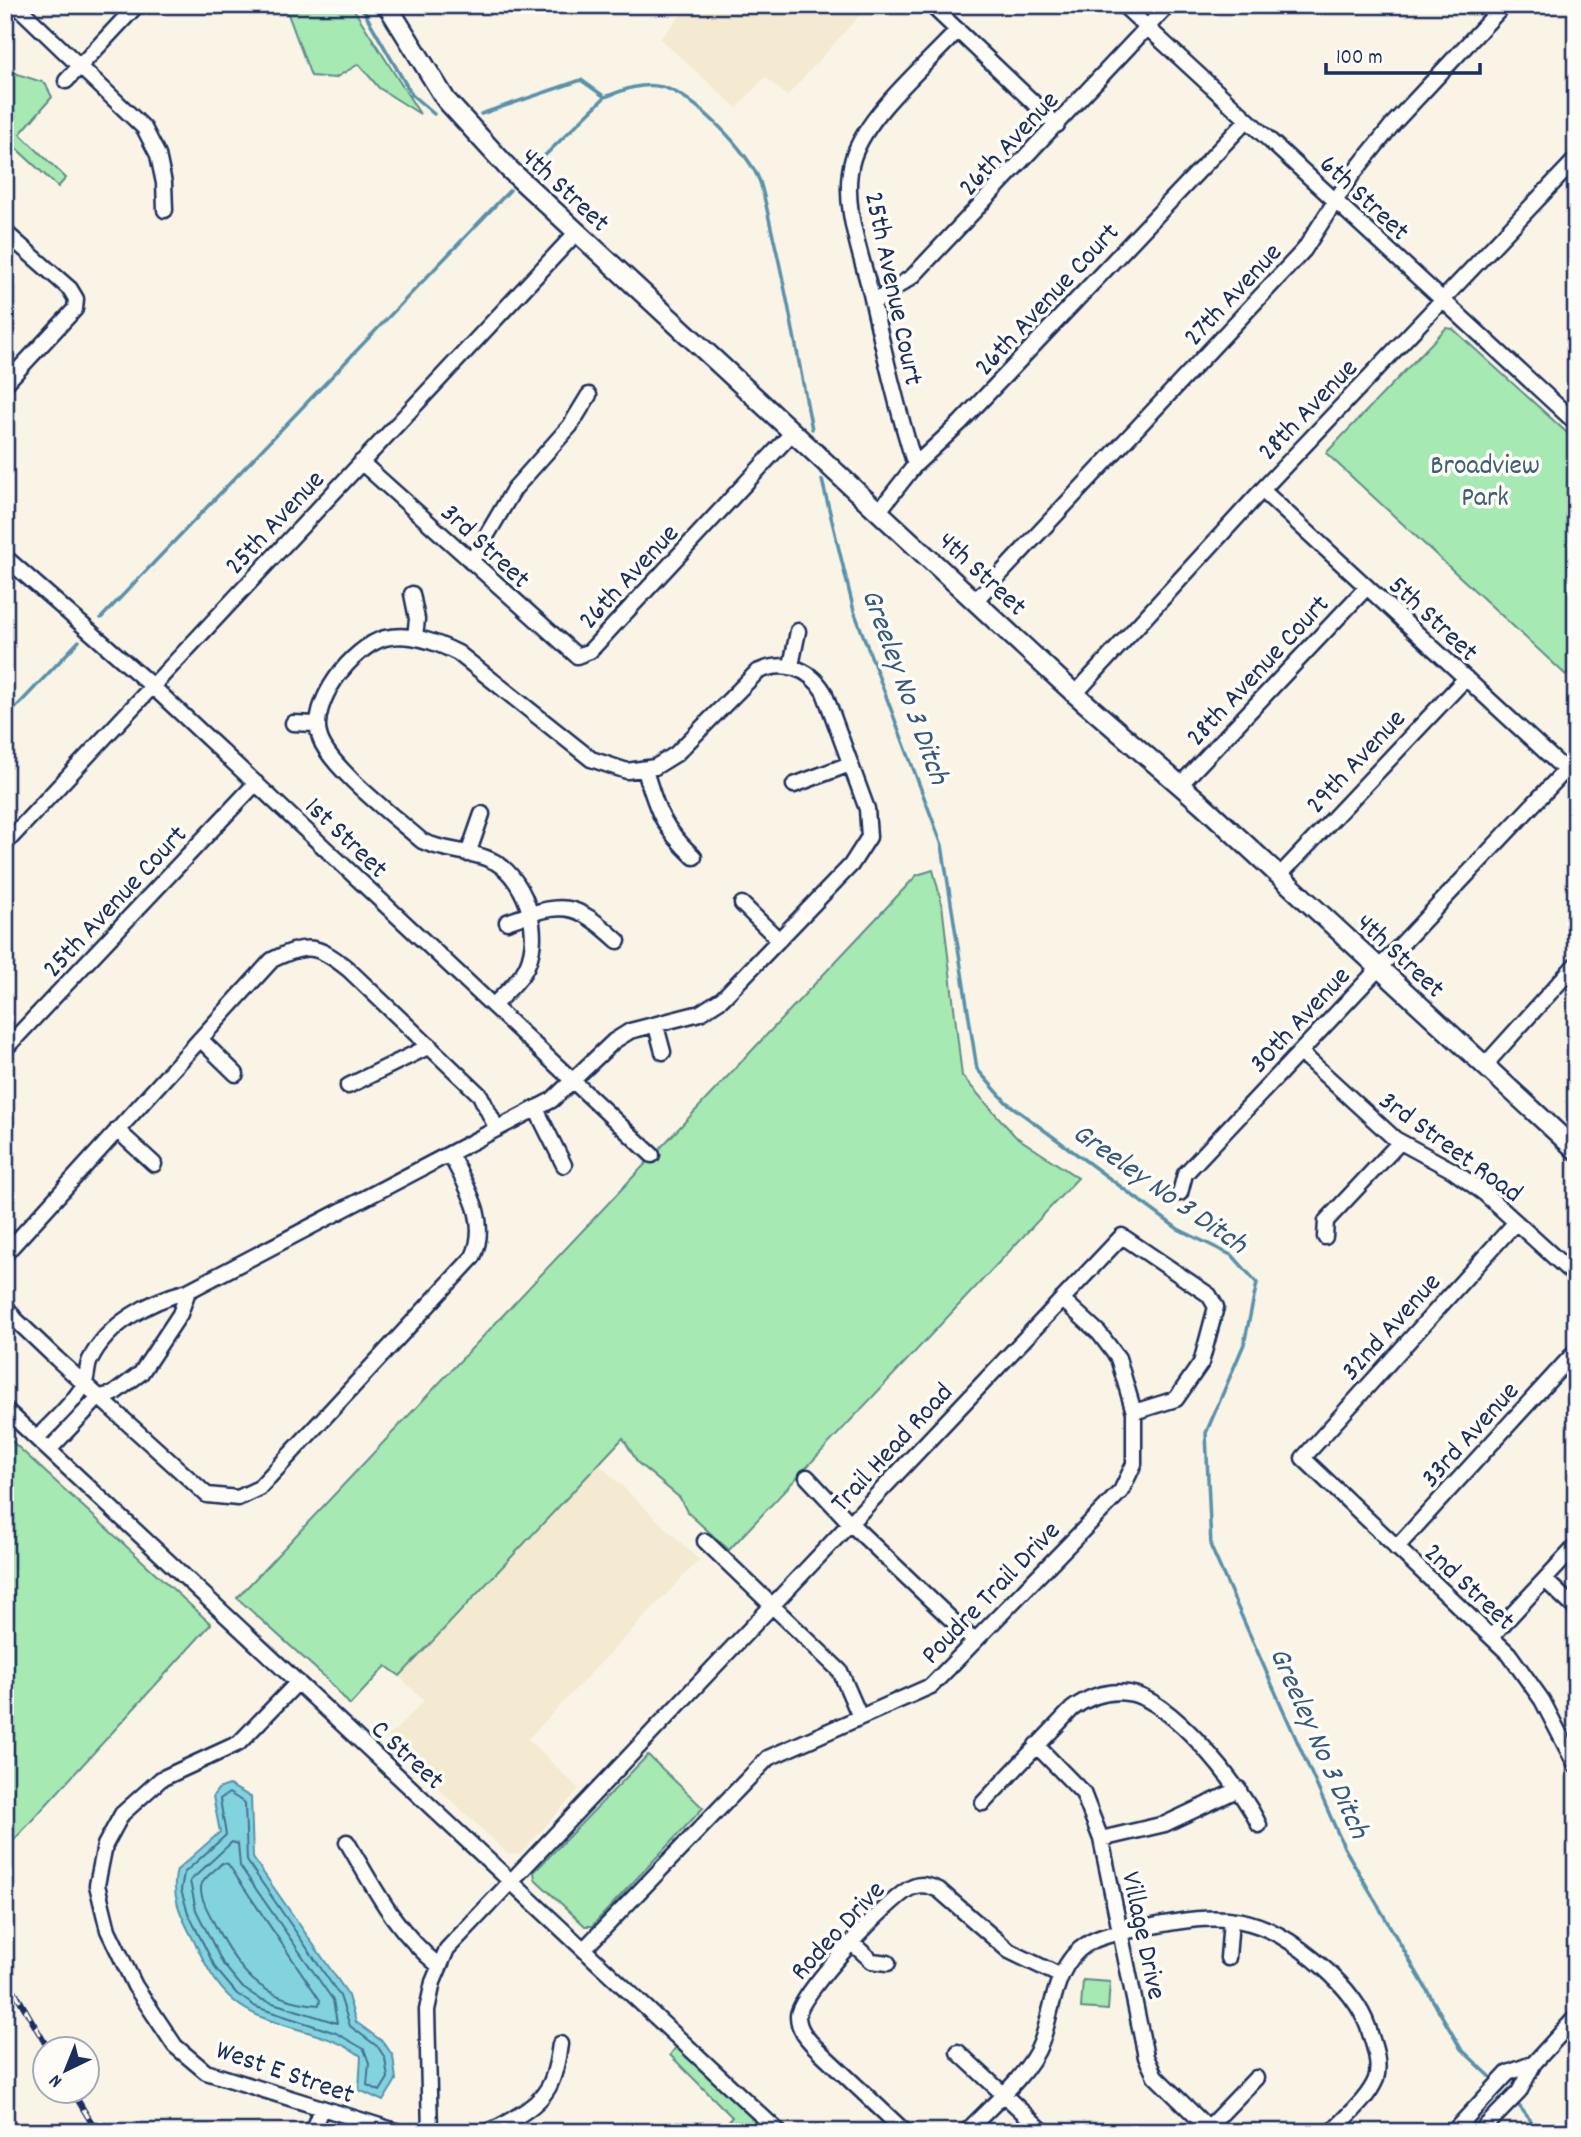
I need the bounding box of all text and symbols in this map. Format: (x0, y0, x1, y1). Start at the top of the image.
scale bar (1326, 32, 1480, 76)
text: 100 m (1336, 44, 1383, 74)
street label: 26th Avenue (951, 83, 1070, 207)
street label: 4th Street (510, 140, 617, 244)
street label: 6th Street (1308, 147, 1417, 252)
street label: 25th Avenue Court (851, 189, 931, 389)
street label: 26th Avenue Court (967, 216, 1131, 387)
street label: 27th Avenue (1176, 236, 1293, 357)
street label: 28th Avenue (1250, 351, 1369, 472)
park label: Broadview Park (1430, 448, 1540, 520)
street label: 25th Avenue (217, 463, 336, 586)
street label: 3rd Street (430, 495, 538, 600)
street label: 26th Avenue (571, 516, 690, 640)
street label: 4th Street (927, 524, 1034, 628)
street label: 5th Street (1378, 568, 1486, 673)
water label: Greeley No 3 Ditch (847, 584, 958, 792)
street label: 28th Avenue Court (1178, 587, 1341, 757)
street label: 29th Avenue (1298, 702, 1417, 825)
street label: 1st Street (294, 790, 395, 890)
street label: 25th Avenue Court (35, 818, 198, 989)
street label: 4th Street (1345, 906, 1452, 1010)
street label: 30th Avenue (1241, 959, 1362, 1084)
street label: 3rd Street Road (1369, 1083, 1529, 1215)
water label: Greeley No 3 Ditch (1062, 1114, 1256, 1268)
street label: 32nd Avenue (1333, 1265, 1452, 1391)
street label: 33rd Avenue (1413, 1374, 1531, 1499)
street label: Trail Head Road (823, 1376, 964, 1523)
street label: Poudre Trail Drive (913, 1514, 1072, 1675)
street label: 2nd Street (1413, 1536, 1522, 1642)
water label: Greeley No 3 Ditch (1256, 1641, 1379, 1847)
street label: C Street (360, 1712, 452, 1801)
street label: Village Drive (1108, 1868, 1174, 2004)
street label: Rodeo Drive (783, 1873, 897, 1992)
street label: West E Street (210, 2032, 359, 2117)
north arrow (32, 2036, 102, 2106)
text: N (44, 2067, 69, 2093)

